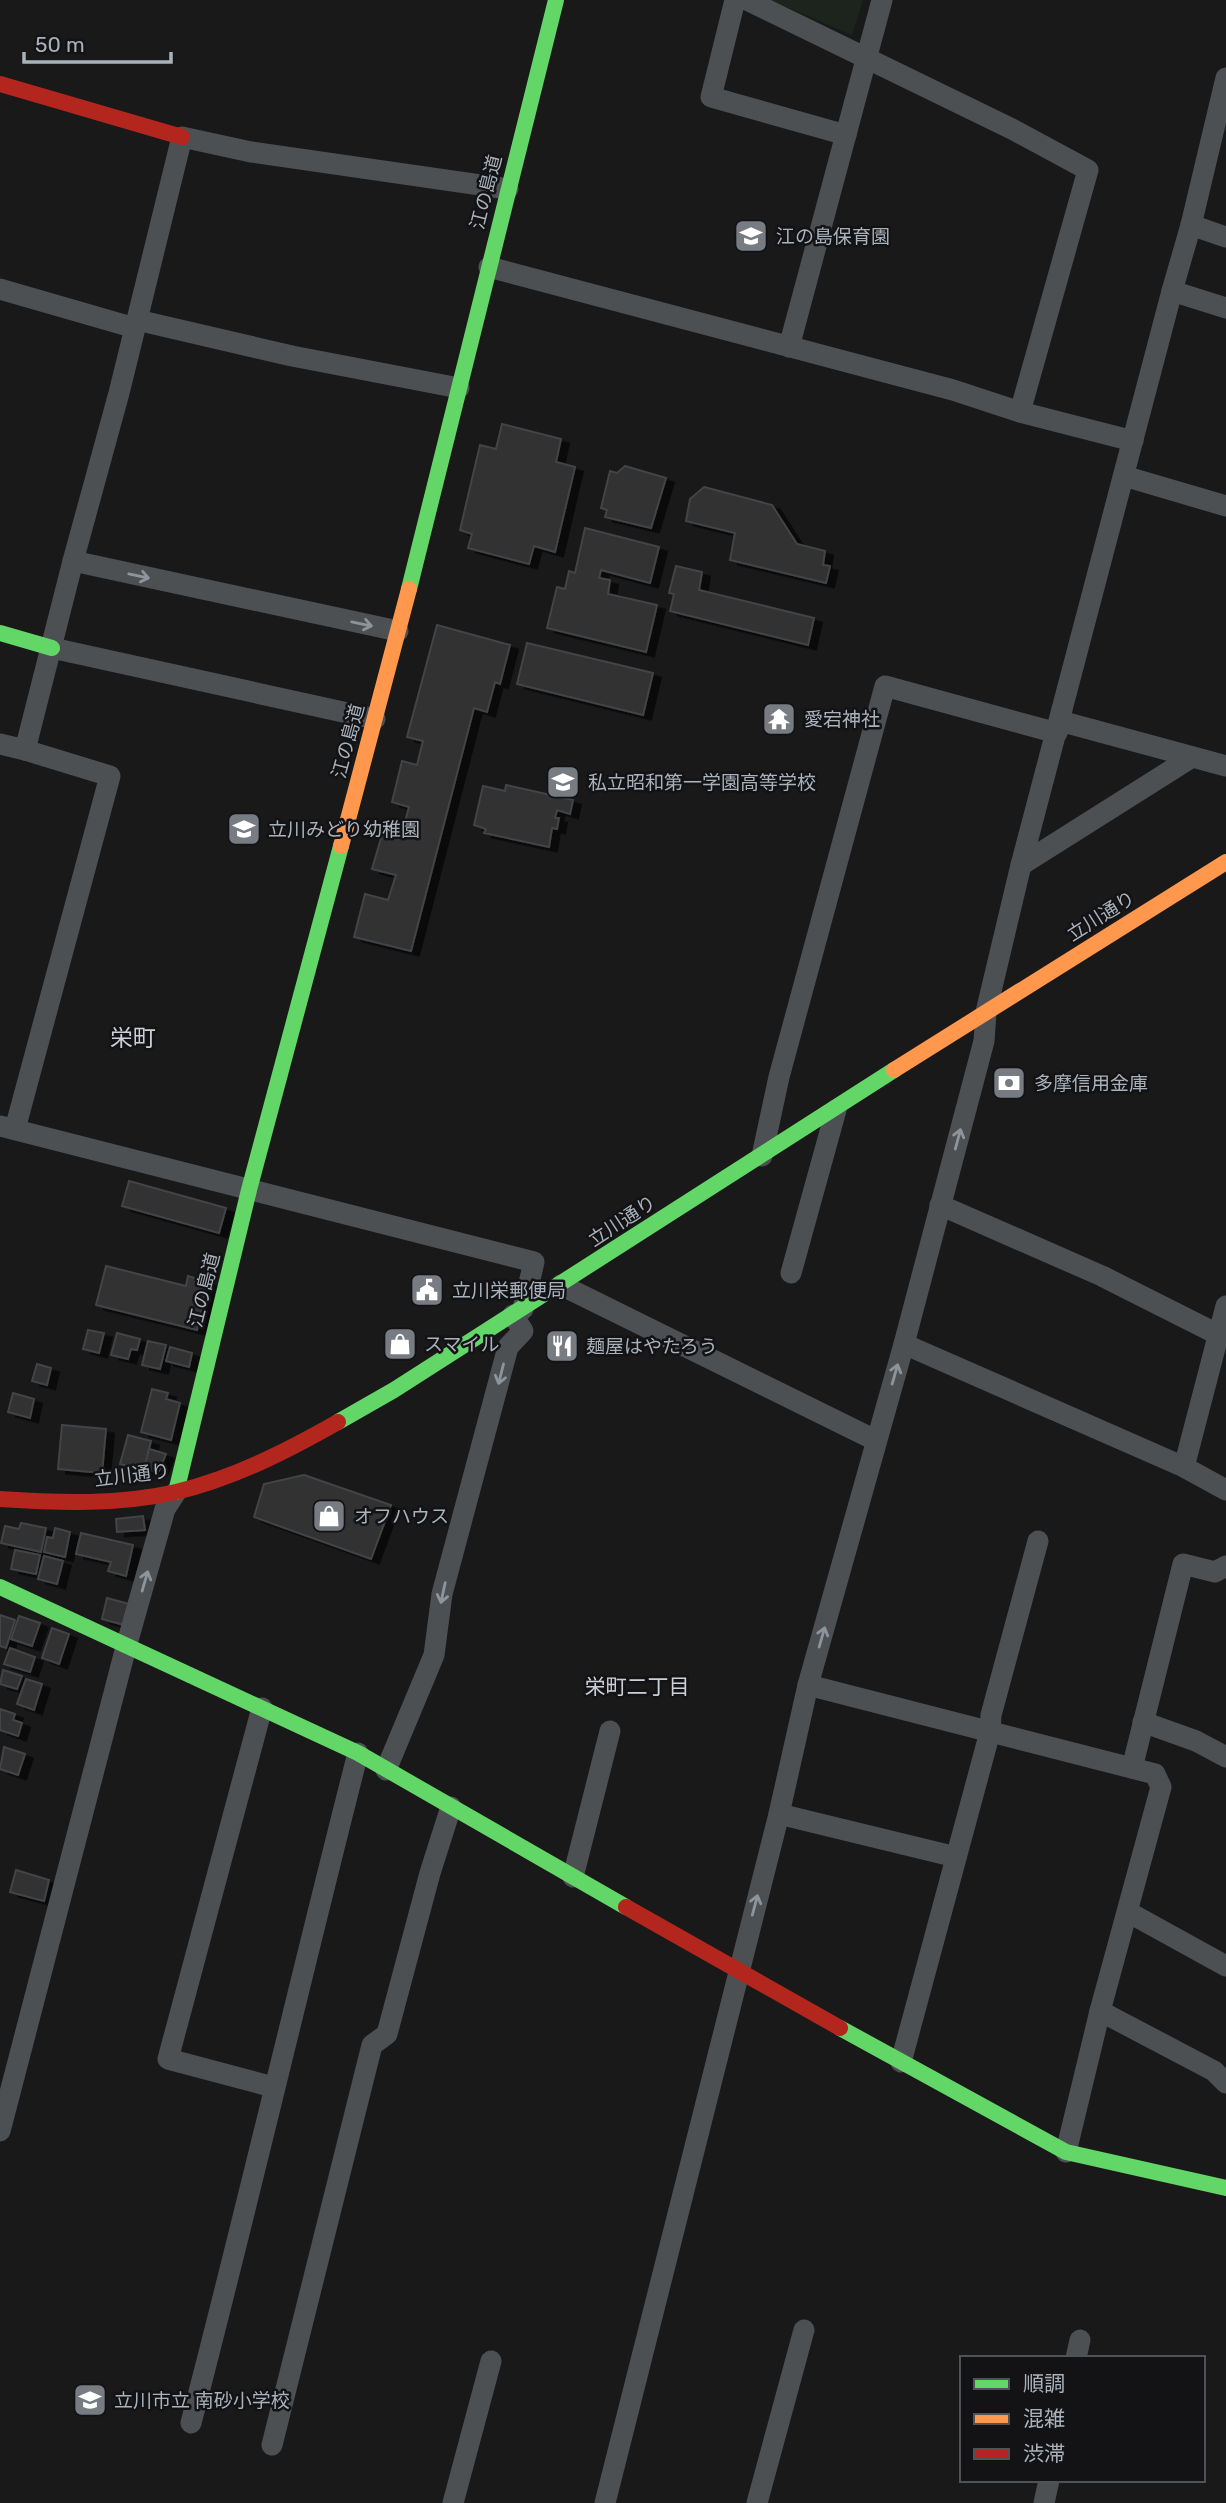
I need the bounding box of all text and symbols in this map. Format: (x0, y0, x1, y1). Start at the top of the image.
scale bar (24, 21, 172, 65)
text: 50 m (35, 32, 85, 57)
street label: 江の島道 (466, 152, 506, 232)
school or university icon: 江の島保育園 (732, 217, 770, 255)
place label: 江の島保育園 (776, 225, 890, 248)
one-way arrow (127, 569, 150, 583)
one-way arrow (350, 617, 373, 631)
temple icon: 愛宕神社 (760, 700, 798, 738)
street label: 江の島道 (327, 701, 369, 781)
place label: 愛宕神社 (804, 708, 880, 731)
school or university icon: 私立昭和第一学園高等学校 (544, 763, 582, 801)
place label: 私立昭和第一学園高等学校 (588, 771, 816, 794)
school or university icon: 立川みどり幼稚園 (225, 810, 263, 848)
place label: 立川みどり幼稚園 (268, 818, 420, 841)
street label: 立川通り (1063, 886, 1139, 946)
district label: 栄町 (110, 1024, 156, 1052)
bank icon: 多摩信用金庫 (990, 1064, 1028, 1102)
place label: 多摩信用金庫 (1034, 1072, 1148, 1095)
one-way arrow (952, 1128, 965, 1150)
street label: 立川通り (584, 1191, 660, 1251)
street label: 江の島道 (184, 1250, 224, 1330)
public building icon: 立川栄郵便局 (408, 1271, 446, 1309)
place label: 立川栄郵便局 (452, 1279, 566, 1302)
shop icon: スマイル (381, 1325, 419, 1363)
restaurant icon: 麺屋はやたろう (543, 1327, 581, 1365)
place label: スマイル (424, 1333, 499, 1356)
place label: 麺屋はやたろう (586, 1335, 718, 1358)
one-way arrow (494, 1362, 507, 1384)
one-way arrow (889, 1363, 902, 1385)
street label: 立川通り (93, 1459, 171, 1491)
shop icon: オフハウス (310, 1497, 348, 1535)
place label: オフハウス (354, 1505, 449, 1528)
one-way arrow (139, 1570, 152, 1592)
one-way arrow (435, 1581, 449, 1604)
one-way arrow (816, 1626, 829, 1648)
district label: 栄町二丁目 (585, 1674, 690, 1699)
one-way arrow (749, 1895, 762, 1917)
legend (960, 2356, 1205, 2482)
text: 順調 (1023, 2371, 1065, 2396)
school or university icon: 立川市立 南砂小学校 (71, 2381, 109, 2419)
place label: 立川市立 南砂小学校 (114, 2389, 290, 2412)
text: 混雑 (1023, 2406, 1065, 2431)
text: 渋滞 (1023, 2441, 1065, 2466)

